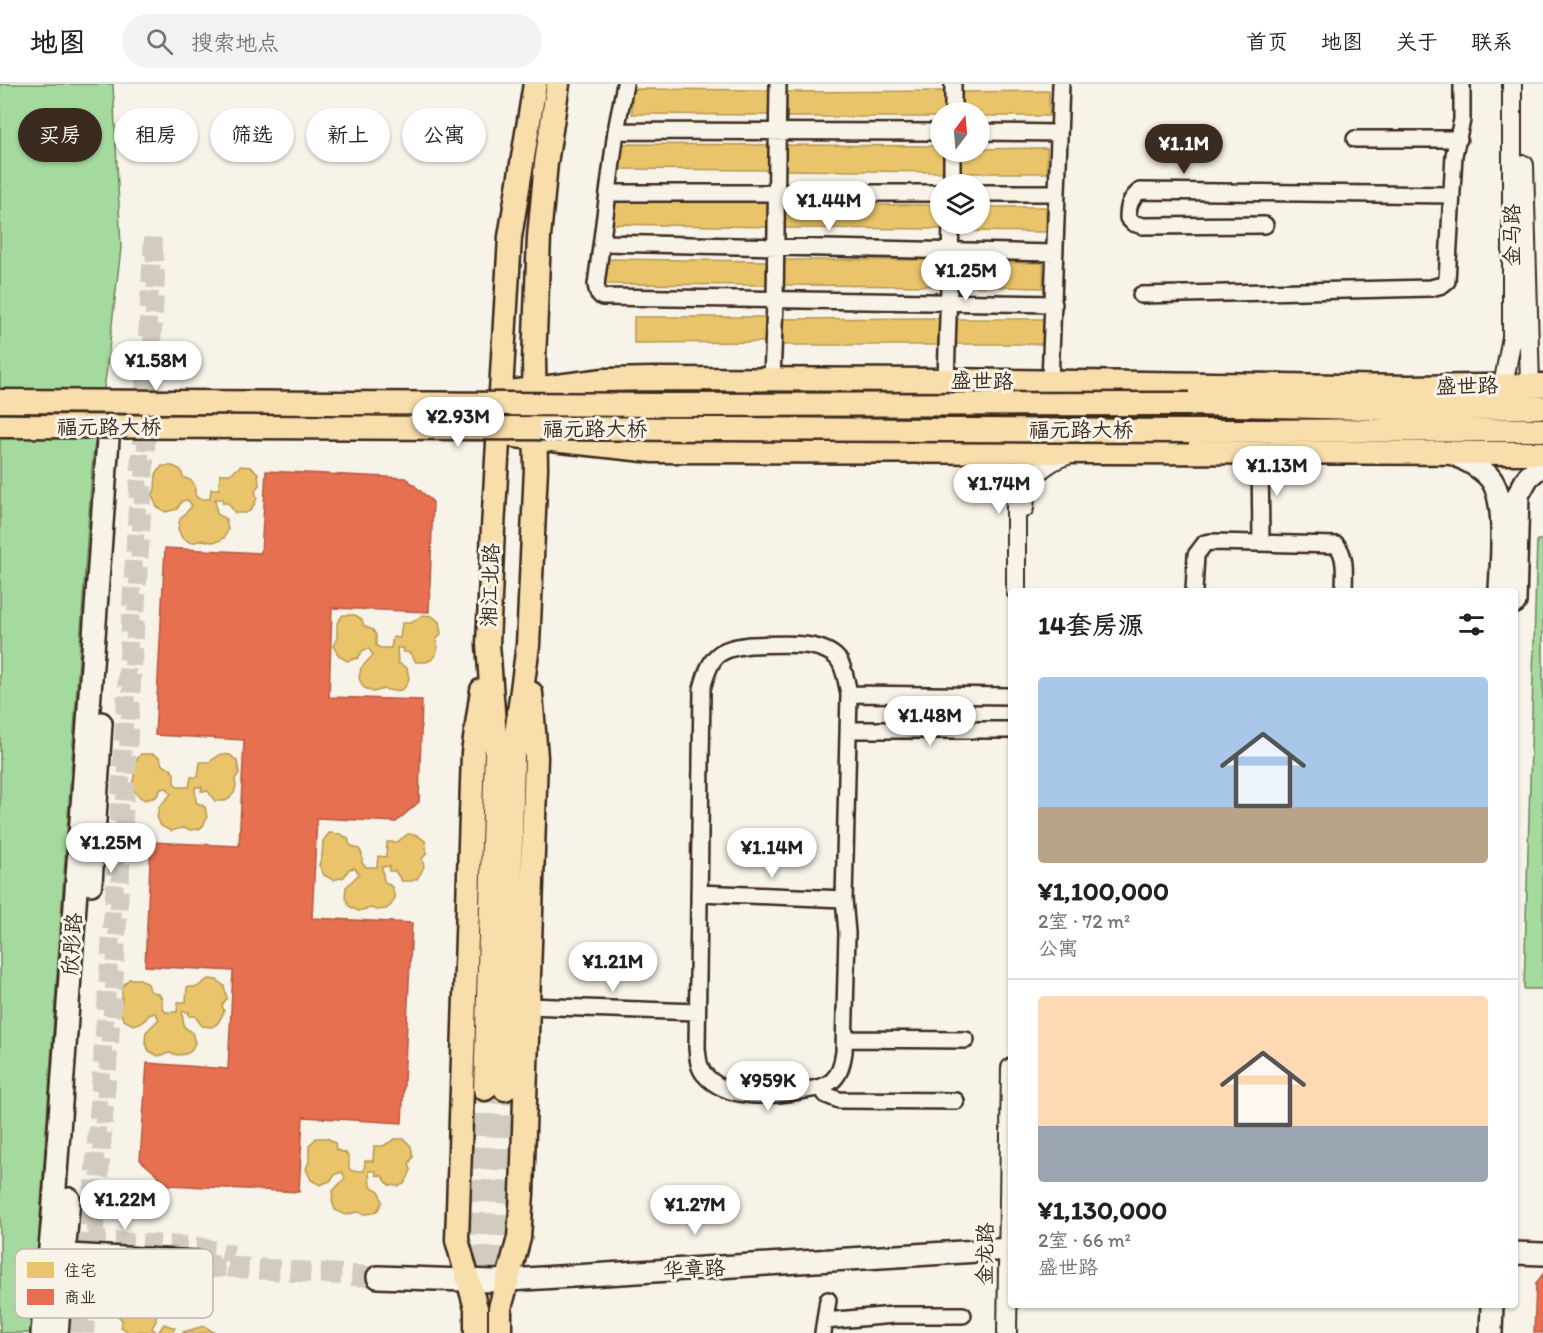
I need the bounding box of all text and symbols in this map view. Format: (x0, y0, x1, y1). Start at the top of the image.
search box (122, 14, 542, 68)
text: 地图 (30, 25, 86, 59)
icon: search (143, 25, 176, 58)
text: 搜索地点 (191, 29, 279, 56)
text: 首页 (1246, 29, 1288, 54)
text: 地图 (1321, 29, 1363, 54)
text: 关于 (1396, 29, 1438, 54)
text: 联系 (1471, 29, 1513, 54)
north arrow (930, 102, 990, 162)
map controls (930, 102, 990, 234)
chip: 买房 (18, 108, 102, 162)
chip: 租房 (114, 108, 198, 162)
chip: 筛选 (210, 108, 294, 162)
chip: 新上 (306, 108, 390, 162)
chip: 公寓 (402, 108, 486, 162)
pin: ¥1.1M (1142, 124, 1226, 175)
text: ¥1.1M (1159, 131, 1209, 155)
button: layers (930, 174, 990, 234)
pin: ¥1.44M (780, 181, 878, 232)
text: ¥1.44M (796, 188, 862, 212)
street label: 金马路 (1499, 204, 1524, 267)
pin: ¥1.25M (917, 251, 1015, 302)
text: ¥1.25M (935, 258, 997, 282)
pin: ¥1.58M (107, 341, 205, 392)
text: ¥1.58M (125, 348, 187, 372)
street label: 盛世路 (950, 367, 1014, 394)
street label: 盛世路 (1435, 372, 1499, 399)
pin: ¥2.93M (409, 397, 507, 448)
text: ¥2.93M (426, 404, 490, 428)
street label: 福元路大桥 (57, 414, 162, 439)
street label: 福元路大桥 (543, 416, 648, 441)
street label: 福元路大桥 (1029, 417, 1134, 442)
pin: ¥1.13M (1228, 446, 1326, 497)
text: ¥1.13M (1246, 453, 1308, 477)
pin: ¥1.74M (950, 464, 1048, 515)
text: ¥1.74M (967, 471, 1031, 495)
street label: 湘江北路 (476, 543, 503, 627)
icon: filters (1455, 608, 1488, 641)
text: 14套房源 (1038, 609, 1144, 641)
pin: ¥1.48M (881, 696, 979, 747)
text: ¥1.48M (898, 703, 962, 727)
icon: home (1209, 716, 1317, 824)
pin: ¥1.25M (62, 823, 160, 874)
pin: ¥1.14M (723, 828, 821, 879)
text: ¥1.25M (80, 830, 142, 854)
text: ¥1.14M (741, 835, 803, 859)
text: ¥1,100,000 (1038, 875, 1169, 907)
text: 2室 · 72 m² (1038, 909, 1130, 933)
street label: 欣彤路 (57, 912, 86, 976)
text: 公寓 (1038, 936, 1078, 960)
pin: ¥1.21M (564, 942, 662, 993)
text: ¥1.21M (583, 949, 643, 973)
icon: home (1209, 1035, 1317, 1143)
pin: ¥959K (726, 1061, 810, 1112)
text: ¥959K (740, 1068, 796, 1092)
pin: ¥1.22M (76, 1180, 174, 1231)
pin: ¥1.27M (646, 1185, 744, 1236)
text: ¥1.22M (94, 1187, 156, 1211)
text: ¥1.27M (664, 1192, 726, 1216)
text: ¥1,130,000 (1038, 1194, 1167, 1226)
street label: 金龙路 (971, 1222, 998, 1286)
text: 2室 · 66 m² (1038, 1228, 1131, 1252)
legend (15, 1249, 213, 1318)
street label: 华章路 (662, 1254, 726, 1283)
text: 盛世路 (1038, 1255, 1098, 1279)
text: 住宅 (64, 1261, 96, 1280)
text: 商业 (64, 1288, 96, 1307)

